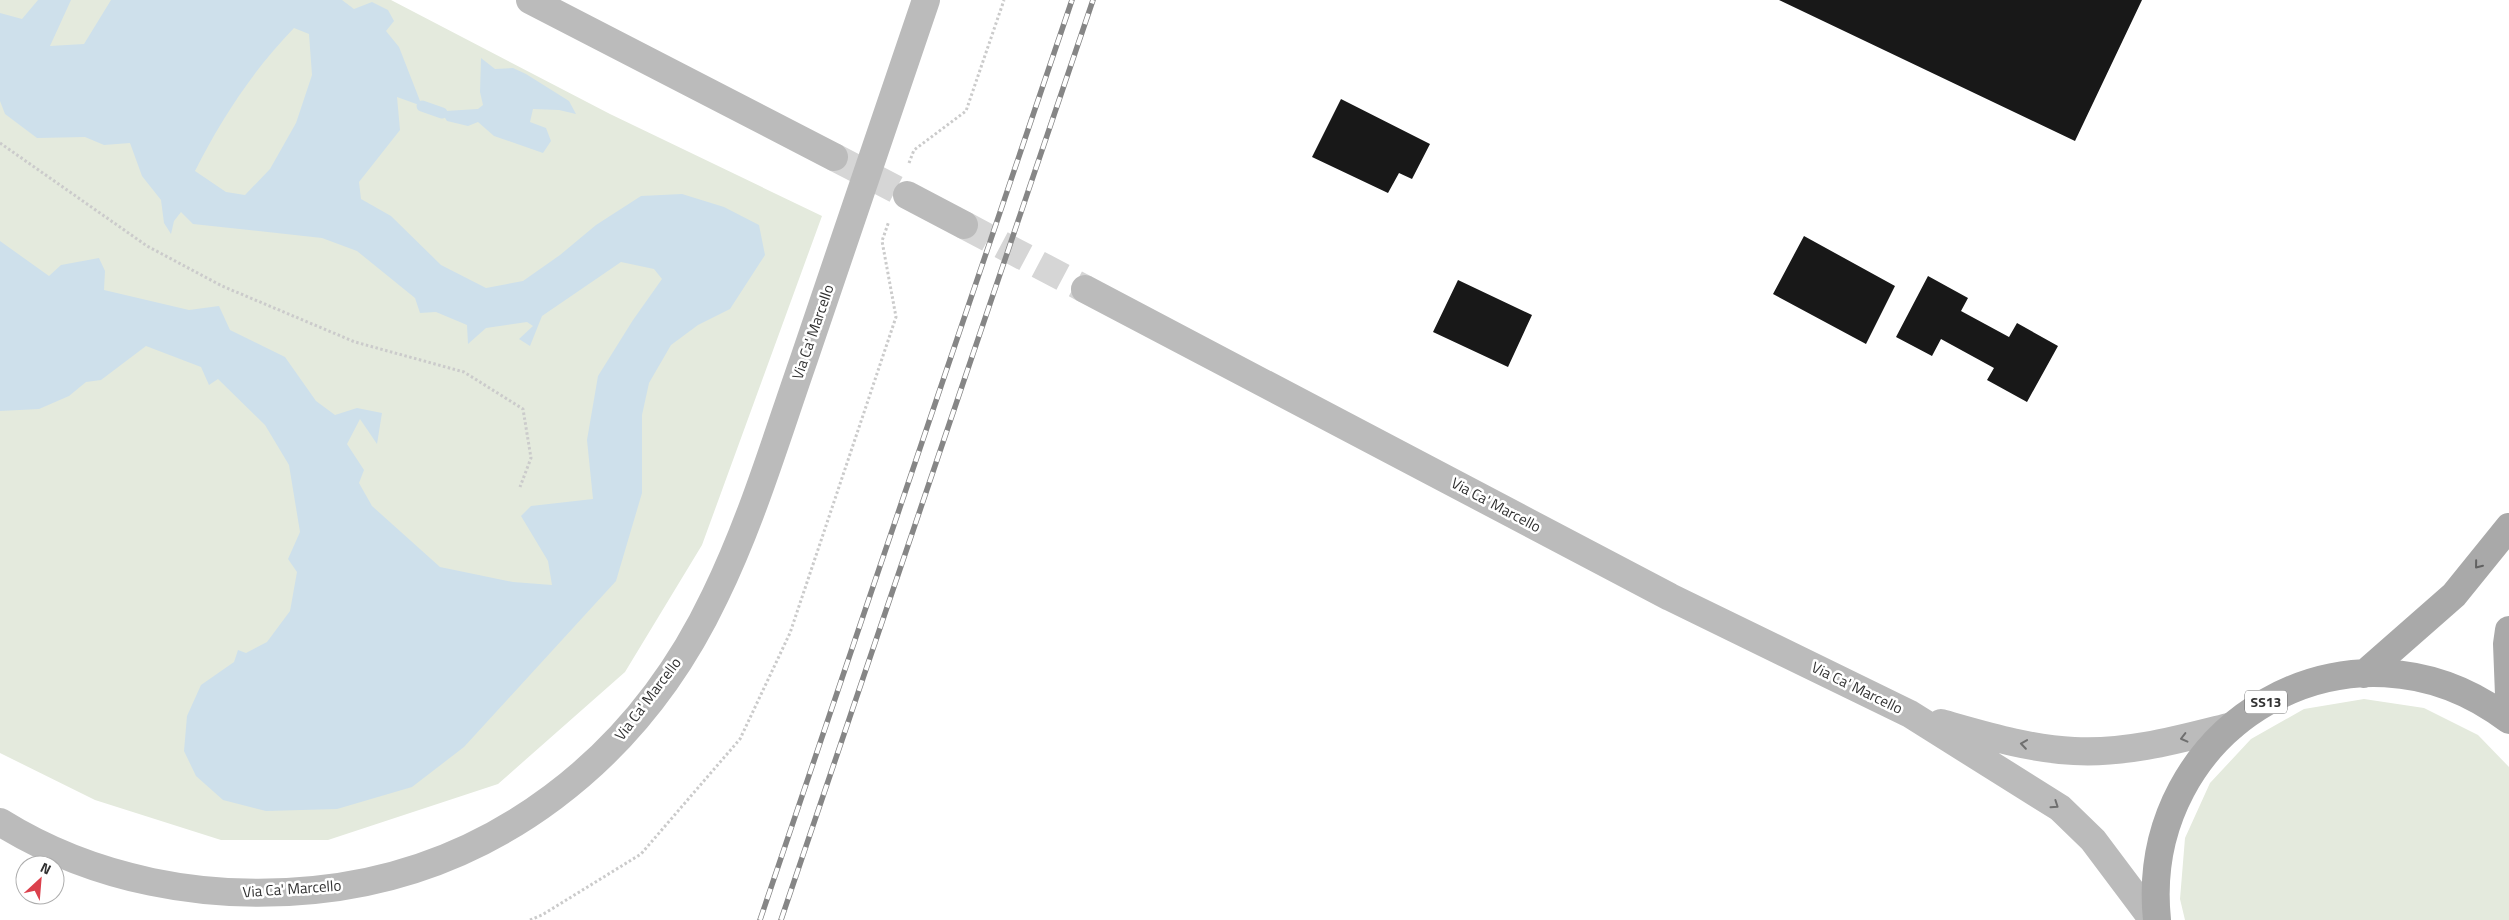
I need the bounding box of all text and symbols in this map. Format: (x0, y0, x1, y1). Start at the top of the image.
street label: Via Ca' Marcello (786, 281, 840, 382)
street label: Via Ca' Marcello (1447, 471, 1545, 538)
one-way arrow (2476, 559, 2484, 568)
street label: Via Ca' Marcello (609, 652, 687, 745)
street label: Via Ca' Marcello (1808, 656, 1907, 720)
road number: SS13 (2245, 690, 2287, 714)
one-way arrow (2180, 732, 2189, 743)
one-way arrow (2019, 739, 2027, 750)
one-way arrow (2050, 799, 2059, 808)
north arrow (15, 855, 65, 905)
text: N (37, 856, 55, 879)
street label: Via Ca' Marcello (242, 874, 342, 903)

